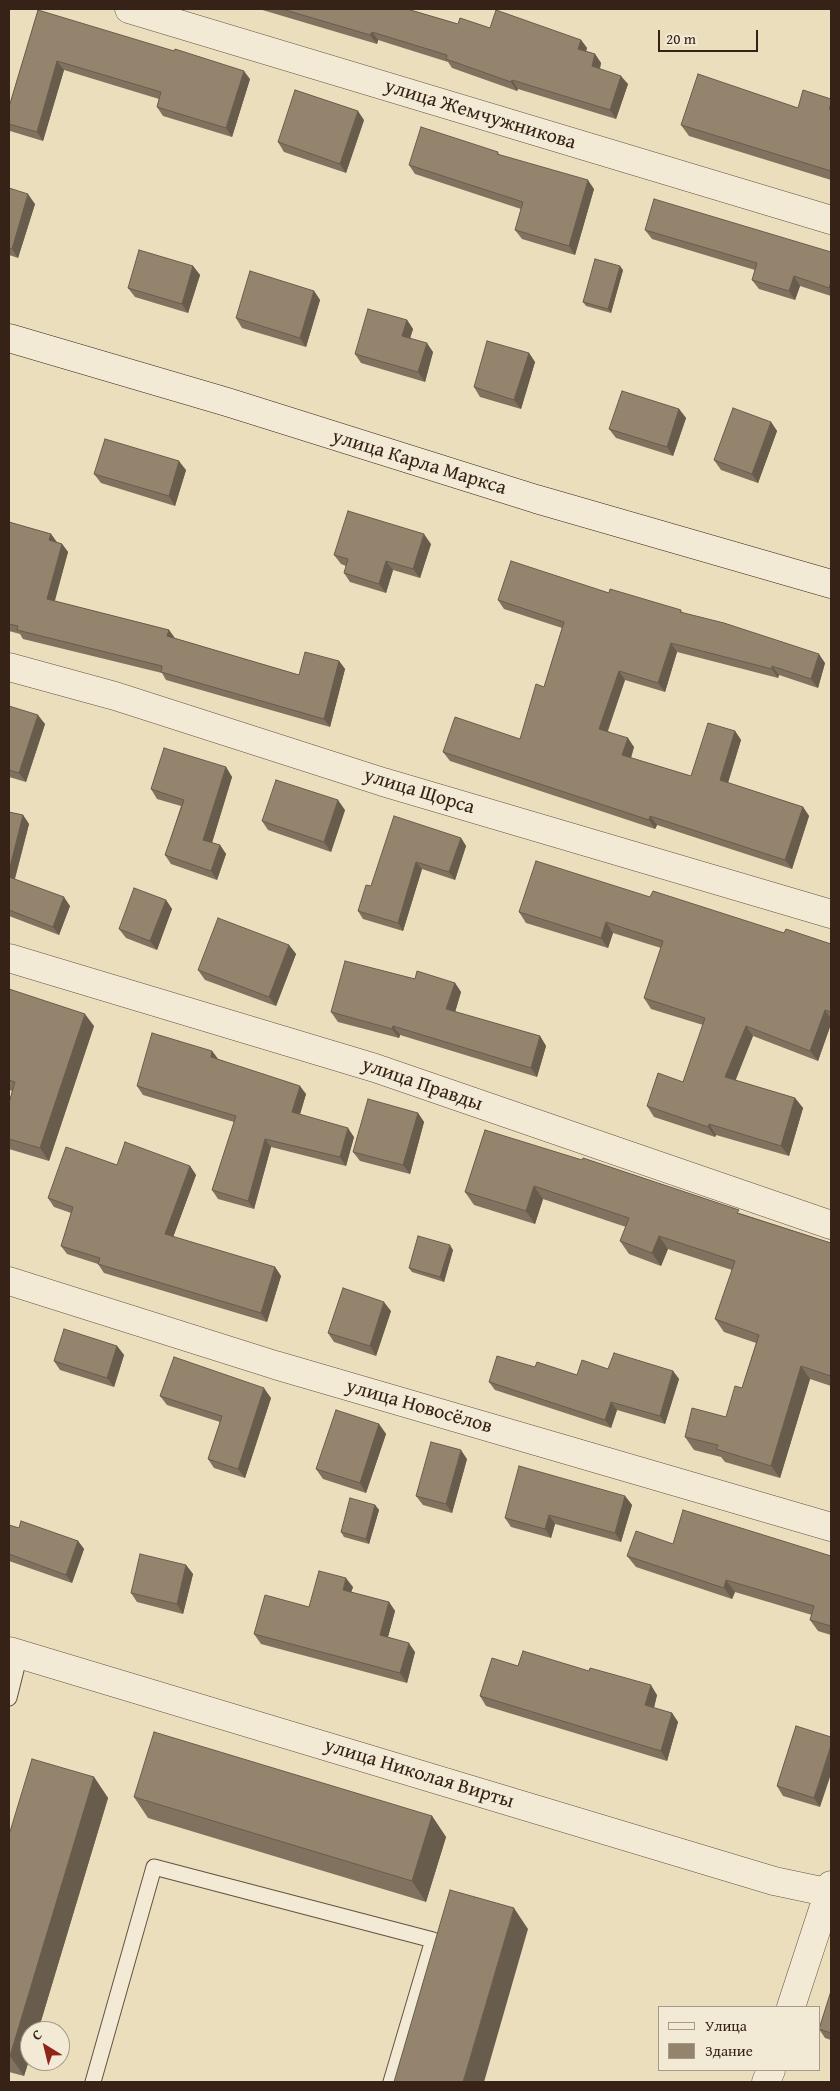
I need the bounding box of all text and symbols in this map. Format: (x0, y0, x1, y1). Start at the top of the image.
scale bar (660, 20, 760, 52)
text: 20 m (666, 28, 696, 49)
street label: улица Жемчужникова (381, 74, 579, 156)
street label: улица Карла Маркса (329, 425, 509, 501)
street label: улица Щорса (361, 764, 477, 820)
street label: улица Правды (358, 1053, 486, 1117)
street label: улица Новосёлов (343, 1375, 495, 1439)
street label: улица Николая Вирты (321, 1734, 517, 1814)
legend (658, 2006, 820, 2071)
text: Улица (705, 2015, 747, 2036)
north arrow (20, 2021, 70, 2071)
text: С (28, 2024, 46, 2045)
text: Здание (705, 2040, 753, 2061)

